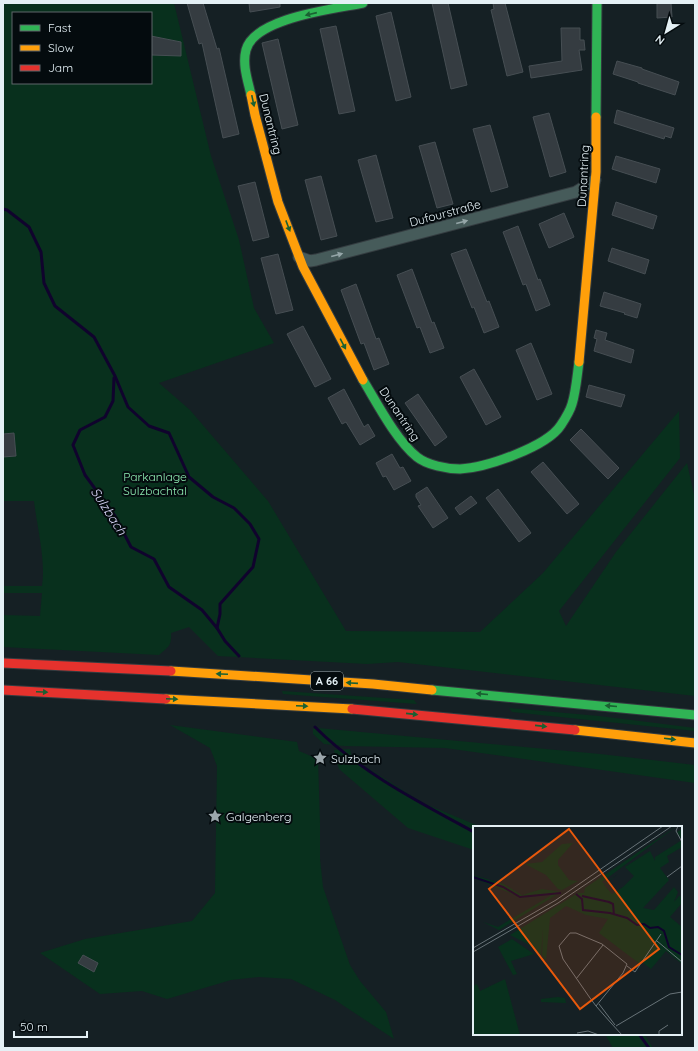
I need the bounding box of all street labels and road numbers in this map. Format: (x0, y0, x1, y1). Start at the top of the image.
street label: Dunantring (256, 92, 286, 156)
street label: Dunantring (574, 145, 592, 207)
street label: Dufourstraße (408, 196, 483, 230)
street label: Dunantring (376, 384, 424, 444)
road number: A 66 (311, 672, 343, 690)

